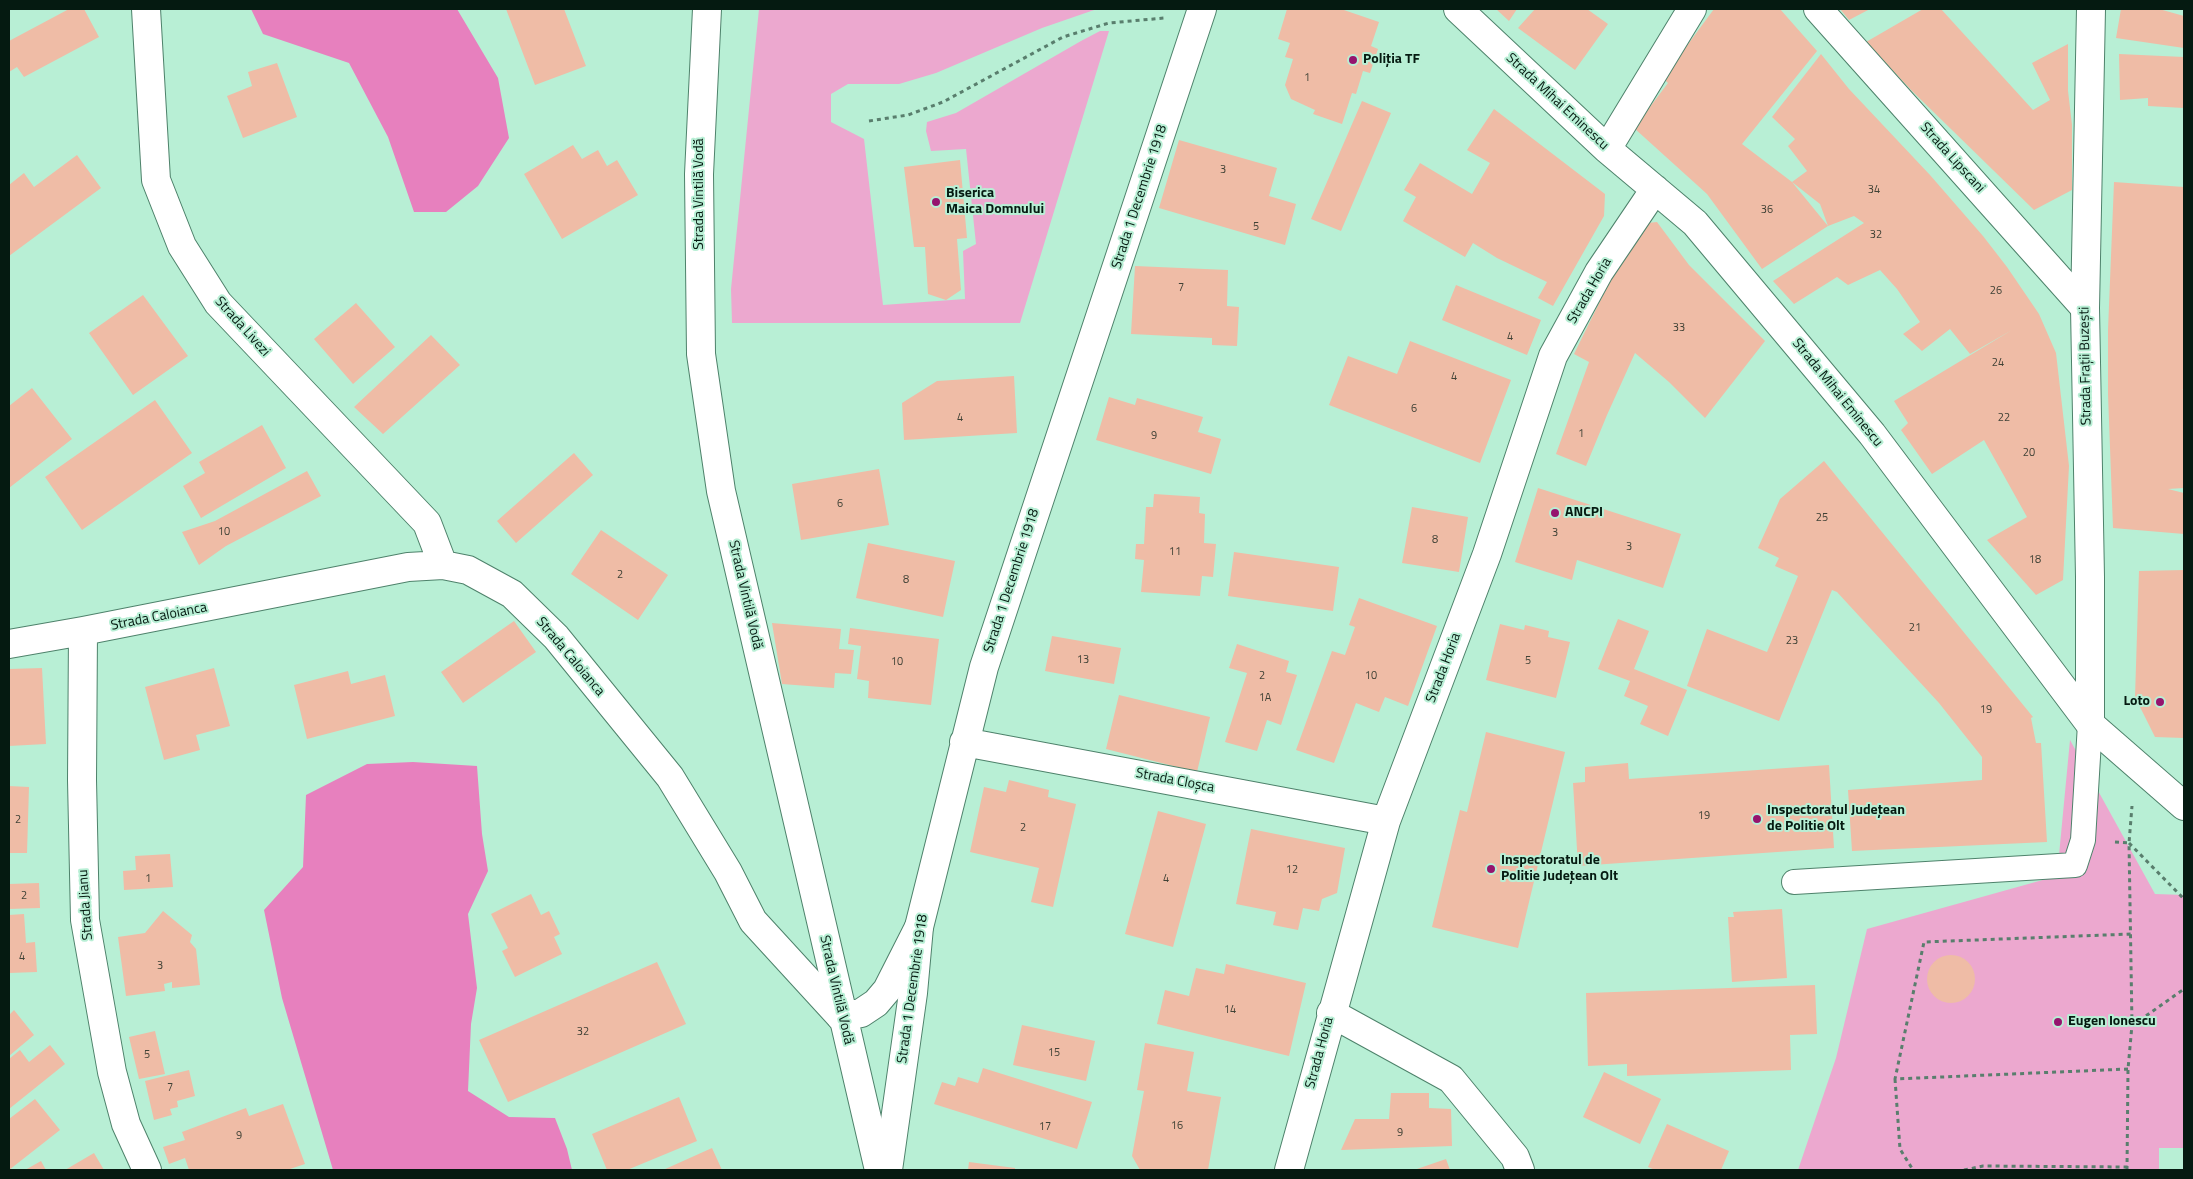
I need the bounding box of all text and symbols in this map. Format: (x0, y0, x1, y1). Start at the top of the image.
street label: Strada Mihai Eminescu (1502, 50, 1612, 154)
place label: Poliția TF (1363, 52, 1420, 68)
marker: Poliția TF (1347, 54, 1359, 66)
house number: 1 (1304, 71, 1310, 85)
street label: Strada Lipscani (1916, 119, 1988, 197)
street label: Strada 1 Decembrie 1918 (1109, 123, 1171, 271)
street label: Strada Vintilă Vodă (692, 138, 708, 250)
house number: 3 (1220, 163, 1226, 177)
house number: 34 (1868, 183, 1880, 197)
place label: Biserica Maica Domnului (946, 186, 1044, 218)
marker: Biserica Maica Domnului (930, 196, 942, 208)
house number: 36 (1761, 203, 1773, 217)
house number: 5 (1253, 220, 1259, 234)
house number: 32 (1870, 228, 1882, 242)
street label: Strada Horia (1564, 255, 1616, 327)
house number: 7 (1178, 281, 1184, 295)
house number: 26 (1990, 284, 2002, 298)
street label: Strada Livezi (211, 294, 273, 360)
street label: Strada Frații Buzești (2077, 306, 2095, 426)
house number: 33 (1673, 321, 1685, 335)
house number: 4 (1507, 330, 1513, 344)
street label: Strada Mihai Eminescu (1788, 335, 1886, 451)
house number: 24 (1992, 356, 2004, 370)
house number: 4 (1451, 370, 1457, 384)
house number: 6 (1411, 402, 1417, 416)
house number: 4 (957, 411, 963, 425)
house number: 22 (1998, 411, 2010, 425)
house number: 1 (1578, 427, 1584, 441)
house number: 9 (1151, 429, 1157, 443)
house number: 20 (2023, 446, 2035, 460)
house number: 6 (837, 497, 843, 511)
place label: ANCPI (1565, 505, 1603, 521)
street label: Strada 1 Decembrie 1918 (981, 507, 1043, 655)
marker: ANCPI (1549, 507, 1561, 519)
house number: 25 (1816, 511, 1828, 525)
house number: 10 (218, 525, 230, 539)
house number: 3 (1552, 526, 1558, 540)
house number: 8 (1432, 533, 1438, 547)
street label: Strada Vintilă Vodă (724, 539, 766, 651)
house number: 3 (1626, 540, 1632, 554)
house number: 11 (1169, 545, 1181, 559)
house number: 18 (2029, 553, 2041, 567)
house number: 2 (617, 568, 623, 582)
house number: 8 (903, 573, 909, 587)
street label: Strada Caloianca (109, 599, 209, 635)
street label: Strada Caloianca (532, 614, 608, 700)
house number: 21 (1909, 621, 1921, 635)
street label: Strada Horia (1423, 631, 1465, 705)
house number: 23 (1786, 634, 1798, 648)
house number: 13 (1077, 653, 1089, 667)
house number: 5 (1525, 654, 1531, 668)
house number: 10 (891, 655, 903, 669)
house number: 2 (1259, 669, 1265, 683)
house number: 10 (1365, 669, 1377, 683)
house number: 1A (1259, 691, 1271, 705)
place label: Loto (2123, 694, 2150, 710)
marker: Loto (2154, 696, 2166, 708)
house number: 19 (1980, 703, 1992, 717)
street label: Strada Cloșca (1134, 765, 1216, 797)
place label: Inspectoratul Județean de Politie Olt (1767, 803, 1905, 836)
house number: 19 (1698, 809, 1710, 823)
house number: 2 (15, 813, 21, 827)
marker: Inspectoratul Județean de Politie Olt (1751, 813, 1763, 825)
house number: 2 (1020, 821, 1026, 835)
place label: Inspectoratul de Politie Județean Olt (1501, 853, 1618, 886)
house number: 12 (1286, 863, 1298, 877)
marker: Inspectoratul de Politie Județean Olt (1485, 863, 1497, 875)
street label: Strada Jianu (75, 869, 97, 941)
house number: 1 (145, 872, 151, 886)
house number: 4 (1163, 872, 1169, 886)
house number: 2 (21, 889, 27, 903)
street label: Strada 1 Decembrie 1918 (894, 913, 932, 1065)
street label: Strada Vintilă Vodă (815, 934, 857, 1046)
house number: 4 (19, 950, 25, 964)
house number: 3 (157, 959, 163, 973)
house number: 14 (1224, 1003, 1236, 1017)
place label: Eugen Ionescu (2068, 1014, 2156, 1030)
street label: Strada Horia (1302, 1015, 1338, 1091)
marker: Eugen Ionescu (2052, 1016, 2064, 1028)
house number: 32 (577, 1025, 589, 1039)
house number: 15 (1048, 1046, 1060, 1060)
house number: 5 (144, 1048, 150, 1062)
house number: 7 (167, 1081, 173, 1095)
house number: 16 (1171, 1119, 1183, 1133)
house number: 17 (1039, 1120, 1051, 1134)
house number: 9 (1397, 1126, 1403, 1140)
house number: 9 (236, 1129, 242, 1143)

